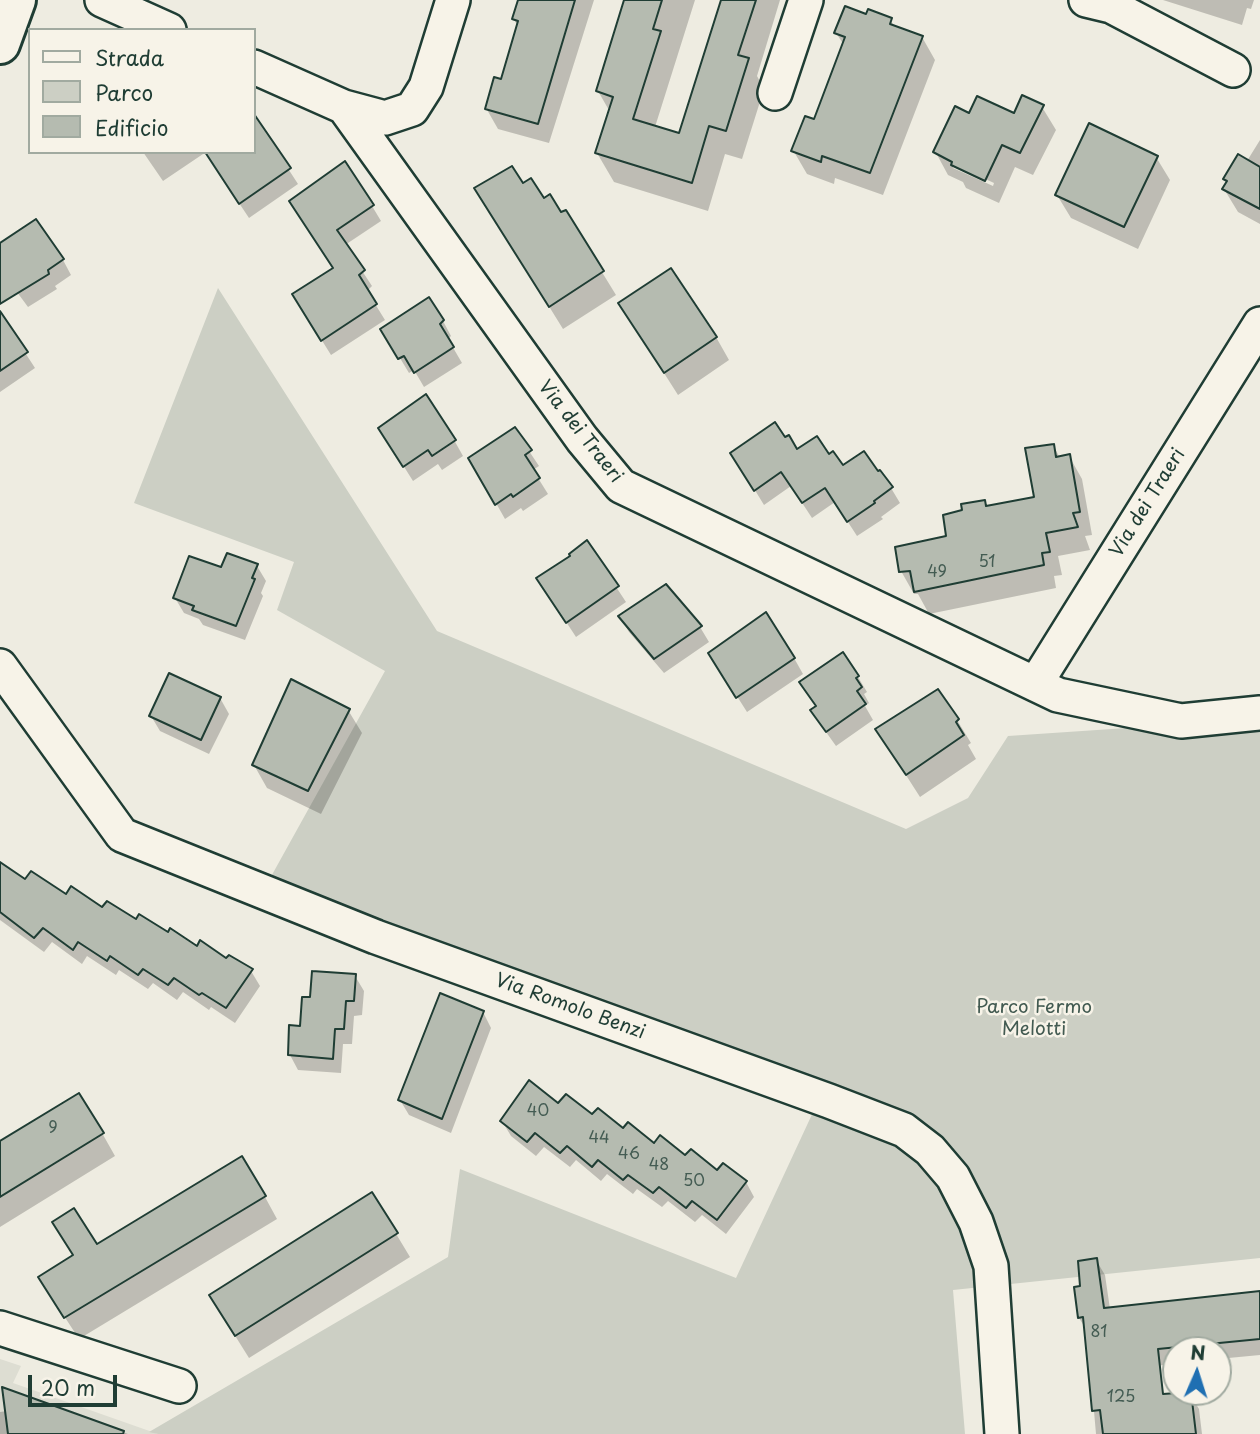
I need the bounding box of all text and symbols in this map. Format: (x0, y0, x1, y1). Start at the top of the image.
legend (28, 28, 256, 154)
text: Strada (95, 41, 164, 73)
text: Parco (95, 76, 153, 108)
text: Edificio (95, 111, 168, 143)
street label: Via dei Traeri (533, 376, 627, 488)
street label: Via dei Traeri (1106, 445, 1190, 561)
house number: 51 (978, 553, 996, 573)
house number: 49 (927, 563, 947, 583)
street label: Via Romolo Benzi (492, 969, 648, 1045)
park label: Parco Fermo Melotti (976, 997, 1092, 1041)
house number: 40 (527, 1102, 549, 1122)
house number: 9 (48, 1119, 58, 1139)
house number: 44 (588, 1129, 610, 1149)
house number: 46 (618, 1145, 640, 1165)
house number: 48 (649, 1156, 669, 1176)
house number: 50 (683, 1172, 705, 1192)
house number: 81 (1090, 1323, 1108, 1343)
north arrow (1162, 1336, 1232, 1406)
text: N (1190, 1338, 1206, 1366)
scale bar (32, 1360, 121, 1404)
text: 20 m (41, 1371, 95, 1403)
house number: 125 (1107, 1388, 1135, 1408)

